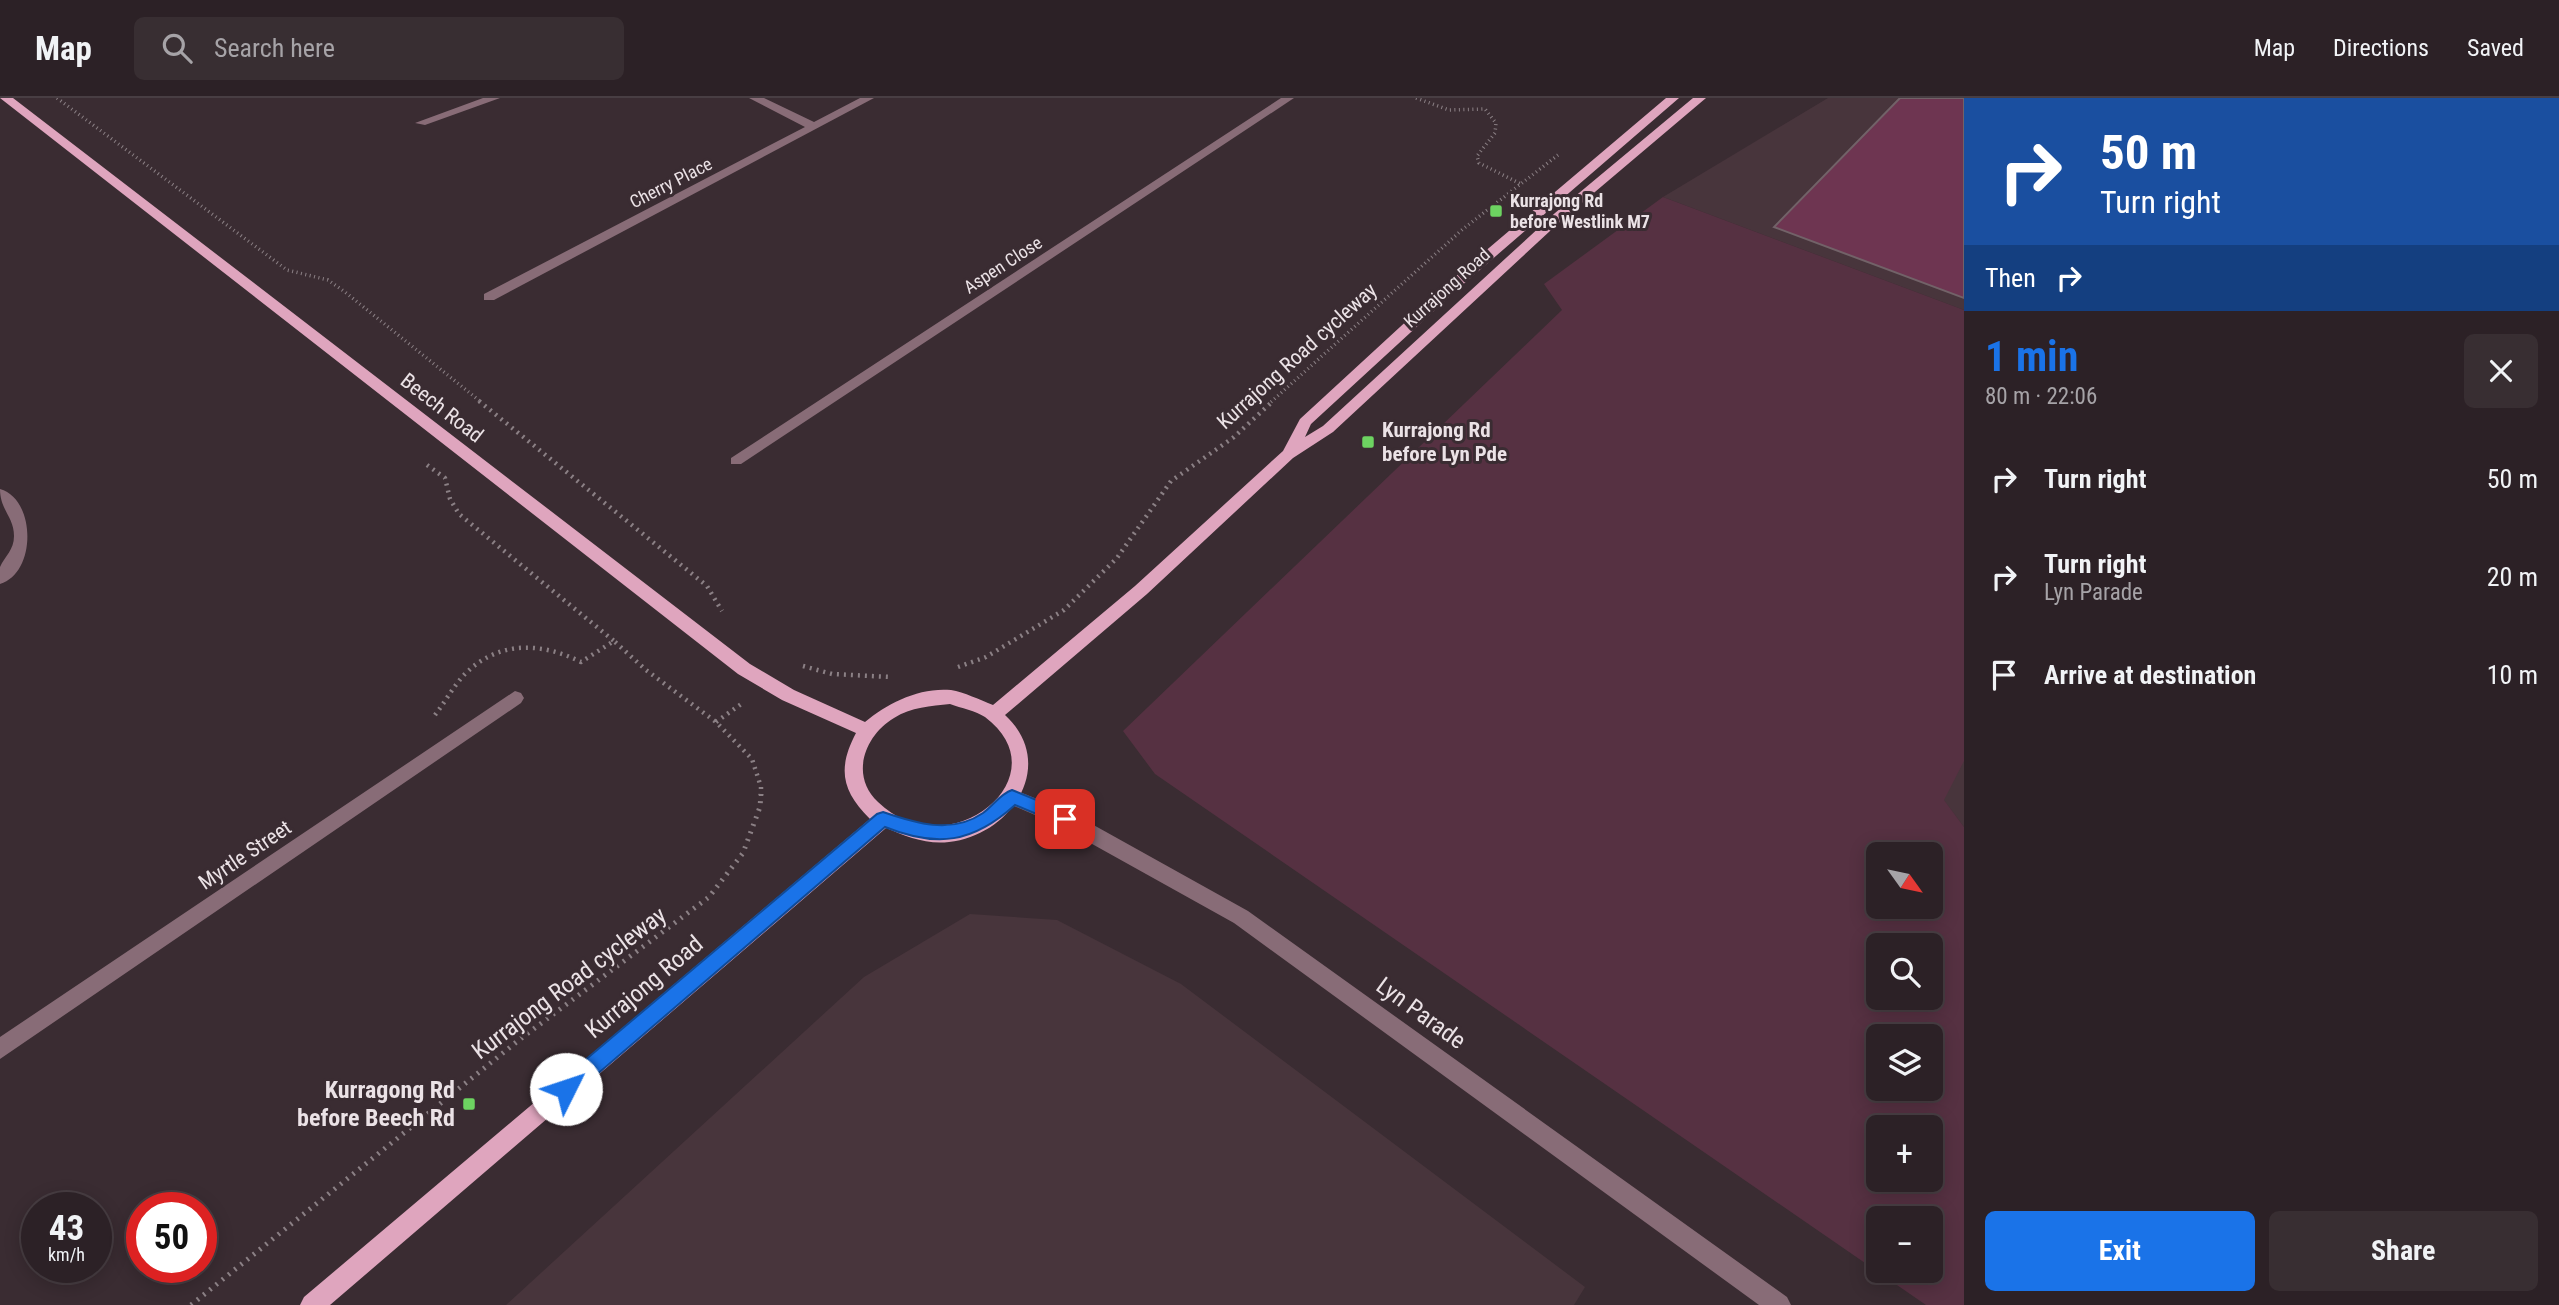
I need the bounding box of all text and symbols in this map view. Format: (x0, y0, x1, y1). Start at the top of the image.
search box (134, 17, 624, 80)
text: Map (35, 29, 92, 68)
icon: search (158, 29, 196, 67)
text: Search here (214, 33, 335, 63)
text: Map (2254, 34, 2295, 62)
text: Directions (2333, 34, 2429, 62)
text: Saved (2467, 34, 2524, 62)
text: 50 m (2100, 124, 2197, 181)
icon: right (1985, 126, 2076, 217)
street label: Cherry Place (626, 153, 715, 212)
text: Turn right (2100, 183, 2221, 221)
place label: Kurrajong Rd before Westlink M7 (1510, 190, 1650, 232)
marker: Kurrajong Rd before Westlink M7 (1488, 203, 1504, 219)
street label: Aspen Close (960, 232, 1046, 298)
street label: Kurrajong Road (1399, 244, 1494, 332)
icon: right (2050, 259, 2088, 297)
text: Then (1985, 263, 2036, 293)
street label: Kurrajong Road cycleway (1212, 278, 1382, 434)
text: 1 min (1985, 332, 2078, 381)
button: close (2464, 334, 2538, 408)
street label: Beech Road (396, 368, 488, 448)
text: 80 m · 22:06 (1985, 383, 2097, 410)
place label: Kurrajong Rd before Lyn Pde (1382, 418, 1507, 466)
marker: Kurrajong Rd before Lyn Pde (1360, 434, 1376, 450)
icon: right (1985, 460, 2023, 498)
text: Turn right (2044, 464, 2146, 494)
text: 50 m (2487, 464, 2538, 494)
text: Turn right (2044, 549, 2146, 579)
icon: right (1985, 558, 2023, 596)
text: 20 m (2487, 562, 2538, 592)
text: Lyn Parade (2044, 579, 2143, 606)
icon: arrive (1985, 656, 2023, 694)
text: Arrive at destination (2044, 660, 2256, 690)
text: 10 m (2487, 660, 2538, 690)
pin (1035, 789, 1095, 849)
icon: arrive (1046, 800, 1084, 838)
street label: Myrtle Street (194, 815, 296, 895)
north arrow (1866, 842, 1942, 919)
map controls (1866, 842, 1943, 1283)
street label: Kurrajong Road cycleway (466, 901, 672, 1065)
street label: Kurrajong Road (579, 929, 709, 1045)
button: search (1866, 933, 1943, 1010)
street label: Lyn Parade (1371, 971, 1471, 1055)
button: layers (1866, 1024, 1943, 1101)
position arrow (529, 1052, 603, 1126)
place label: Kurragong Rd before Beech Rd (297, 1076, 455, 1132)
marker: Kurragong Rd before Beech Rd (461, 1096, 477, 1112)
button: + (1866, 1115, 1943, 1192)
speed limit sign: 50 (126, 1192, 217, 1283)
button: − (1866, 1206, 1943, 1283)
text: 43 (49, 1208, 84, 1249)
button: Exit (1985, 1211, 2255, 1291)
button: Share (2269, 1211, 2538, 1291)
text: km/h (48, 1244, 85, 1265)

